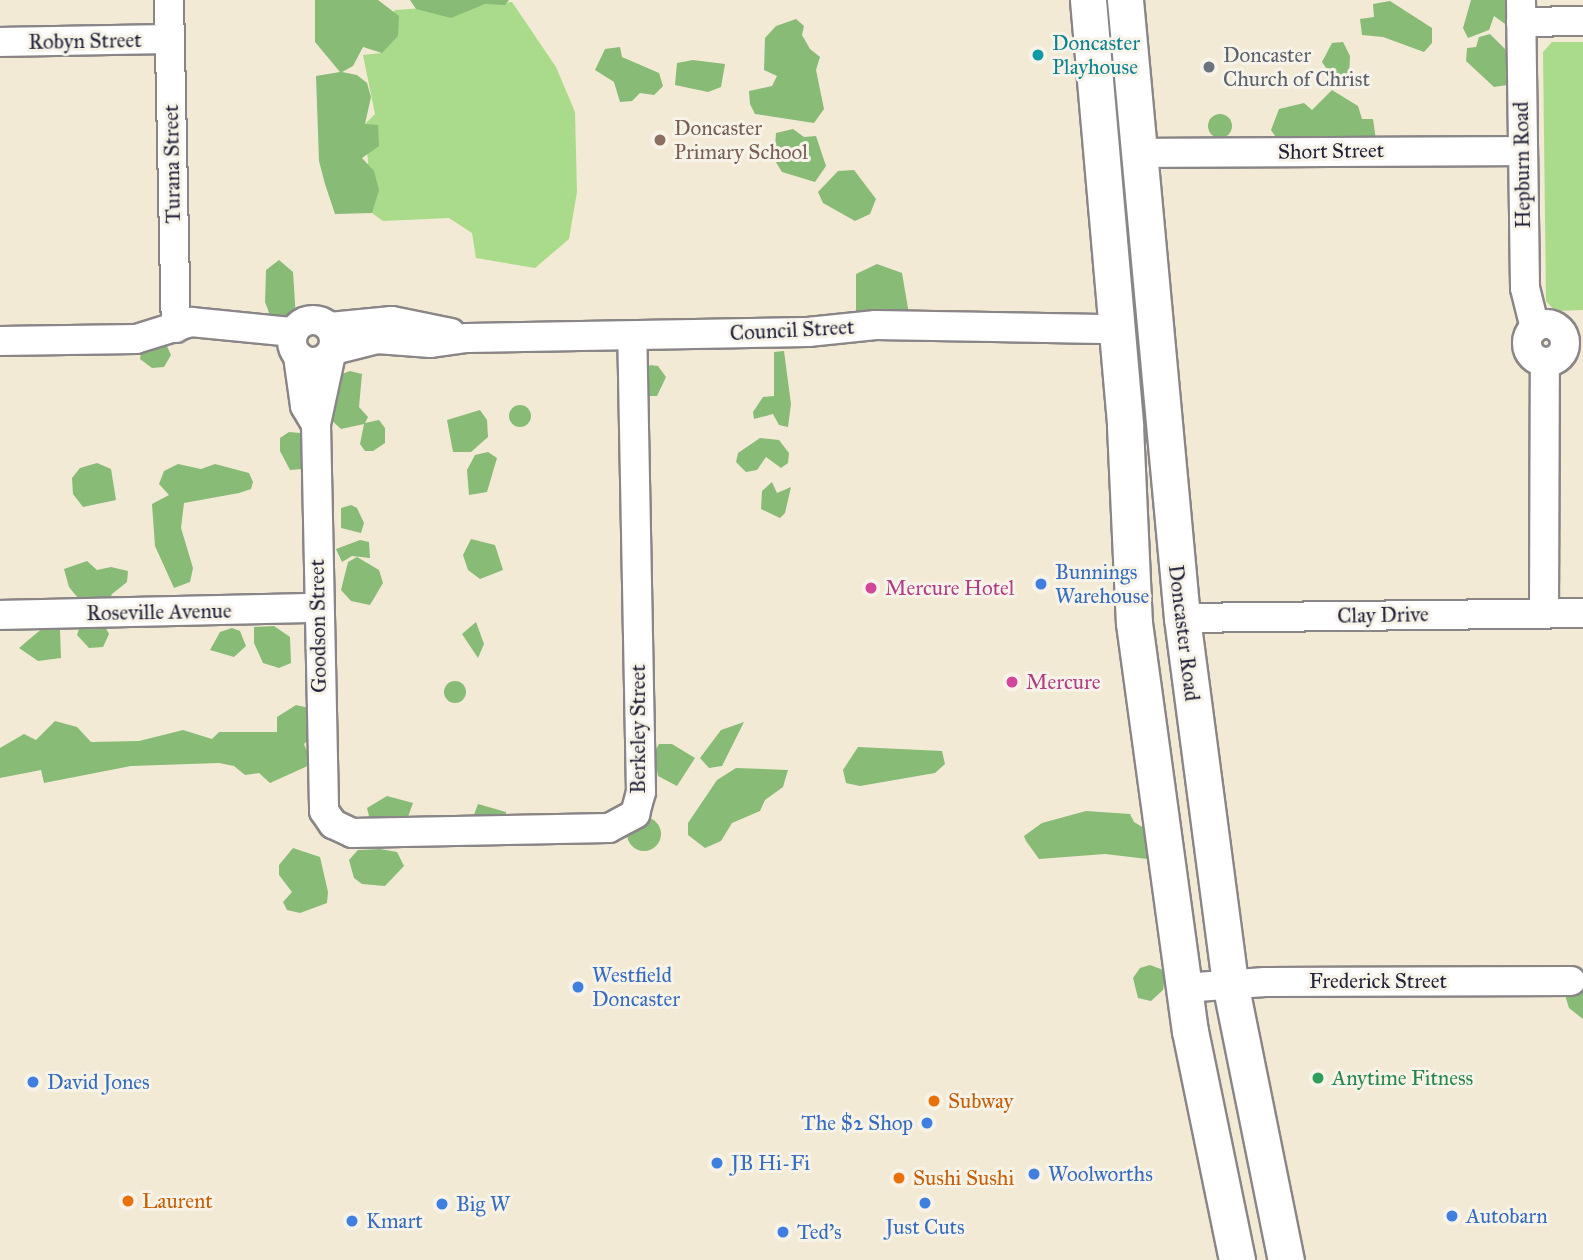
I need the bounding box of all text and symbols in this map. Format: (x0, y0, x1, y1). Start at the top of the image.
street label: Robyn Street (28, 27, 142, 55)
place label: Doncaster Playhouse (1052, 30, 1140, 80)
place label: Doncaster Church of Christ (1223, 42, 1370, 92)
marker: Doncaster Playhouse (1030, 47, 1046, 63)
marker: Doncaster Church of Christ (1201, 59, 1217, 75)
street label: Hepburn Road (1508, 101, 1536, 229)
street label: Turana Street (158, 104, 186, 224)
place label: Doncaster Primary School (674, 115, 808, 165)
marker: Doncaster Primary School (652, 132, 668, 148)
street label: Short Street (1278, 137, 1384, 165)
street label: Council Street (729, 314, 855, 346)
street label: Goodson Street (304, 559, 332, 693)
place label: Bunnings Warehouse (1055, 559, 1149, 609)
street label: Doncaster Road (1163, 563, 1205, 703)
place label: Mercure Hotel (885, 575, 1015, 601)
marker: Bunnings Warehouse (1033, 576, 1049, 592)
marker: Mercure Hotel (863, 580, 879, 596)
street label: Roseville Avenue (86, 598, 232, 626)
street label: Clay Drive (1337, 602, 1429, 628)
street label: Berkeley Street (625, 664, 651, 794)
place label: Mercure (1026, 669, 1100, 695)
marker: Mercure (1004, 674, 1020, 690)
place label: Westfield Doncaster (592, 962, 680, 1012)
street label: Frederick Street (1309, 968, 1447, 994)
marker: Westfield Doncaster (570, 979, 586, 995)
place label: Anytime Fitness (1332, 1065, 1473, 1091)
place label: David Jones (47, 1069, 150, 1095)
marker: Anytime Fitness (1310, 1070, 1326, 1086)
marker: David Jones (25, 1074, 41, 1090)
place label: Subway (948, 1088, 1013, 1114)
marker: Subway (926, 1093, 942, 1109)
place label: The $2 Shop (801, 1110, 913, 1136)
marker: The $2 Shop (919, 1115, 935, 1131)
place label: JB Hi-Fi (731, 1150, 810, 1176)
marker: JB Hi-Fi (709, 1155, 725, 1171)
place label: Woolworths (1048, 1161, 1153, 1187)
place label: Sushi Sushi (913, 1165, 1014, 1191)
marker: Woolworths (1026, 1166, 1042, 1182)
marker: Sushi Sushi (891, 1170, 907, 1186)
place label: Laurent (142, 1188, 213, 1214)
place label: Big W (456, 1191, 510, 1217)
marker: Laurent (120, 1193, 136, 1209)
marker: Just Cuts (917, 1195, 933, 1211)
marker: Big W (434, 1196, 450, 1212)
place label: Autobarn (1466, 1203, 1548, 1229)
place label: Kmart (366, 1208, 423, 1234)
marker: Autobarn (1444, 1208, 1460, 1224)
marker: Kmart (344, 1213, 360, 1229)
place label: Just Cuts (885, 1214, 965, 1240)
place label: Ted's (797, 1219, 842, 1245)
marker: Ted's (775, 1224, 791, 1240)

